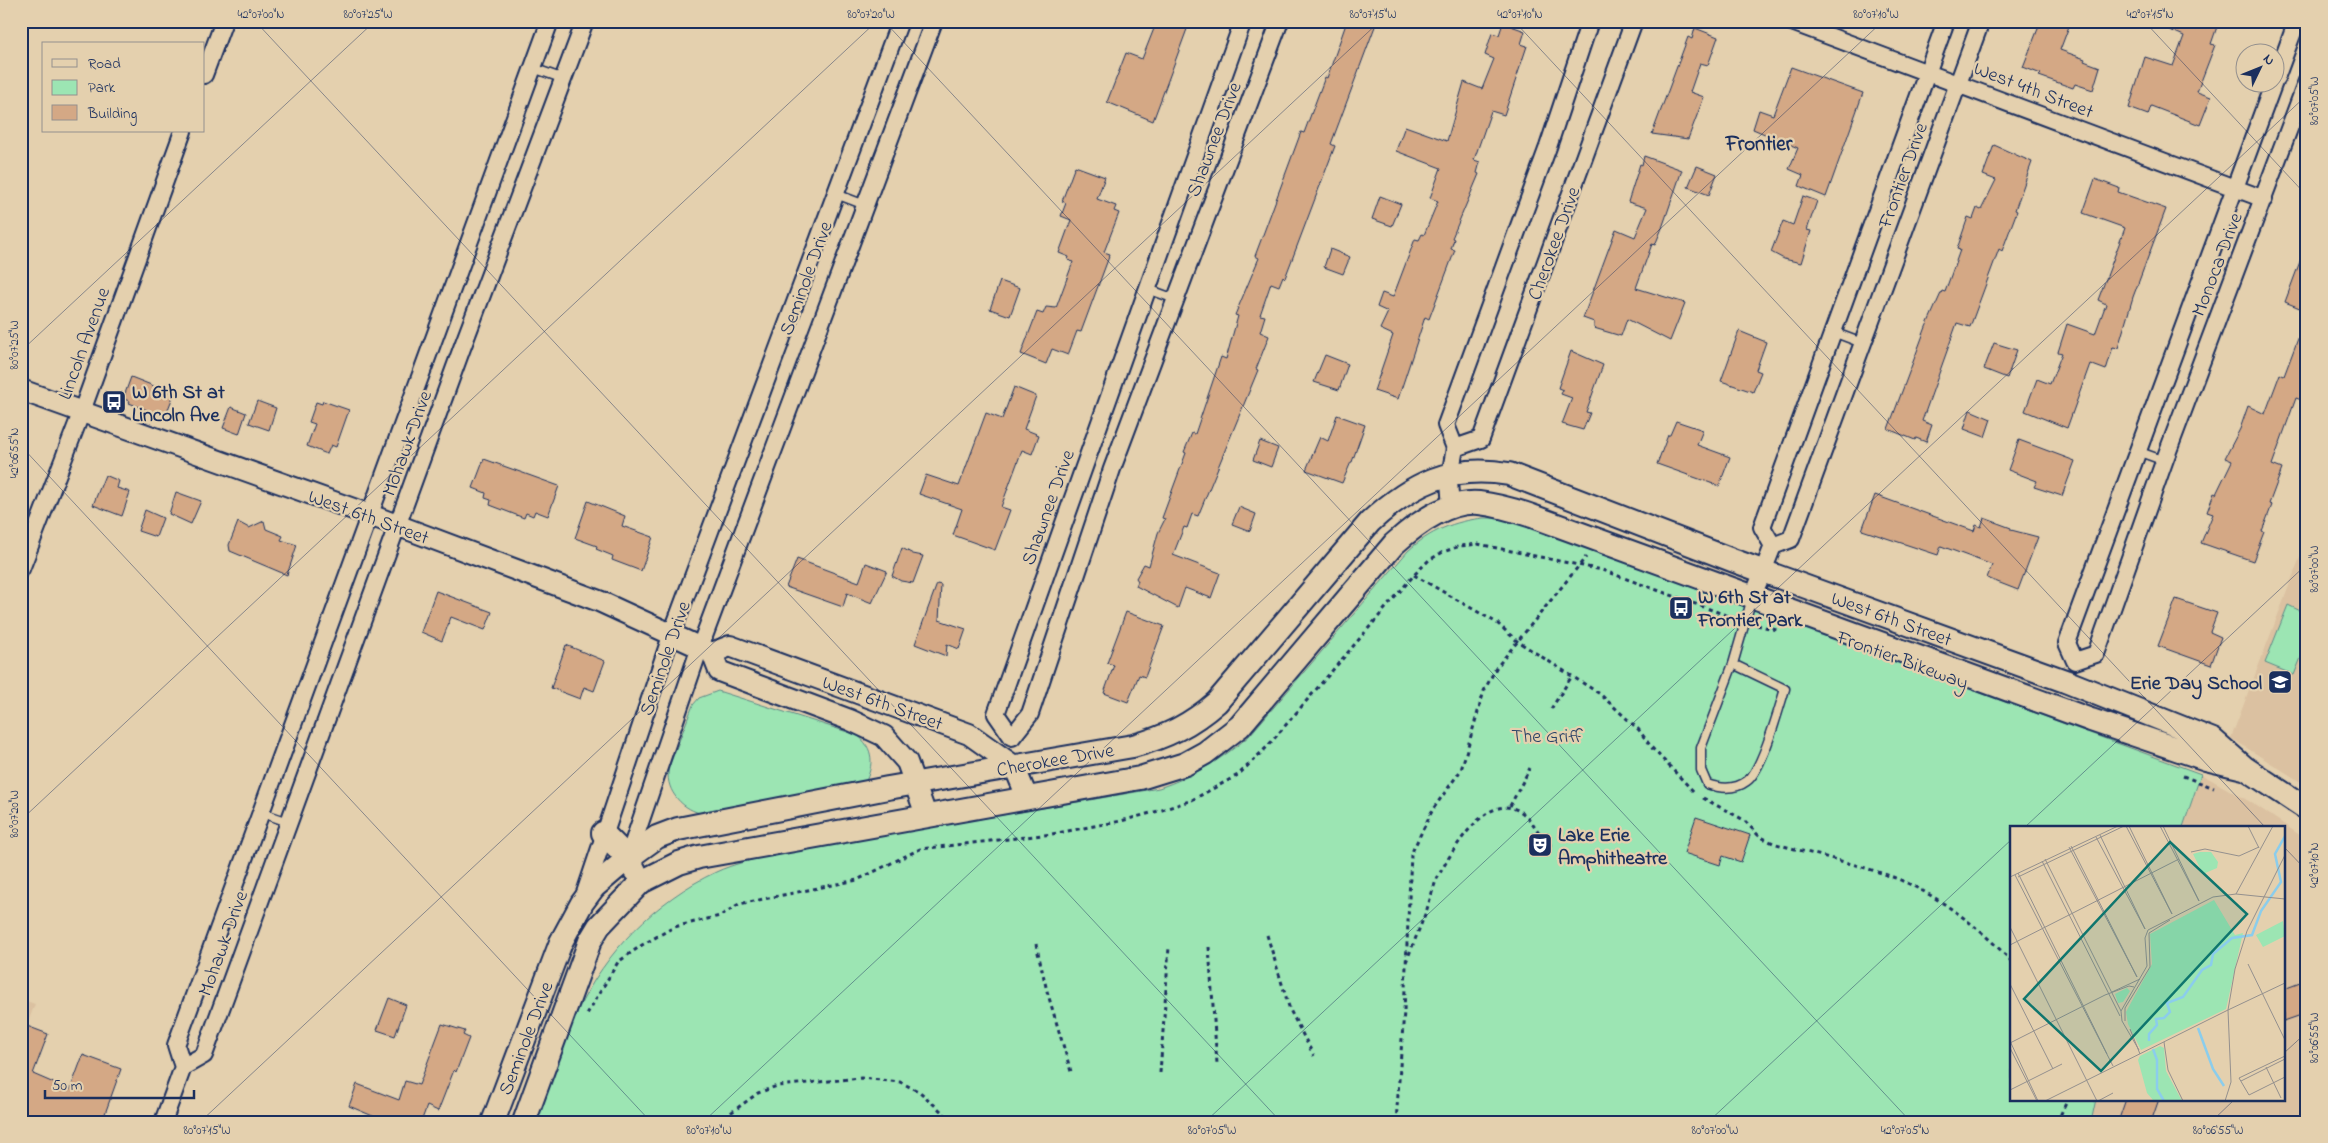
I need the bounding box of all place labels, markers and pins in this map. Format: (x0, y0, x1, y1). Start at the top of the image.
place label: W 6th St at Lincoln Ave (132, 379, 225, 431)
bus stop icon: W 6th St at Lincoln Ave (101, 389, 127, 415)
place label: W 6th St at Frontier Park (1697, 584, 1804, 636)
bus stop icon: W 6th St at Frontier Park (1668, 595, 1694, 621)
school or university icon: Erie Day School (2267, 669, 2293, 695)
place label: Erie Day School (2130, 670, 2262, 700)
place label: Lake Erie Amphitheatre (1558, 822, 1668, 874)
theatre icon: Lake Erie Amphitheatre (1527, 832, 1553, 858)

